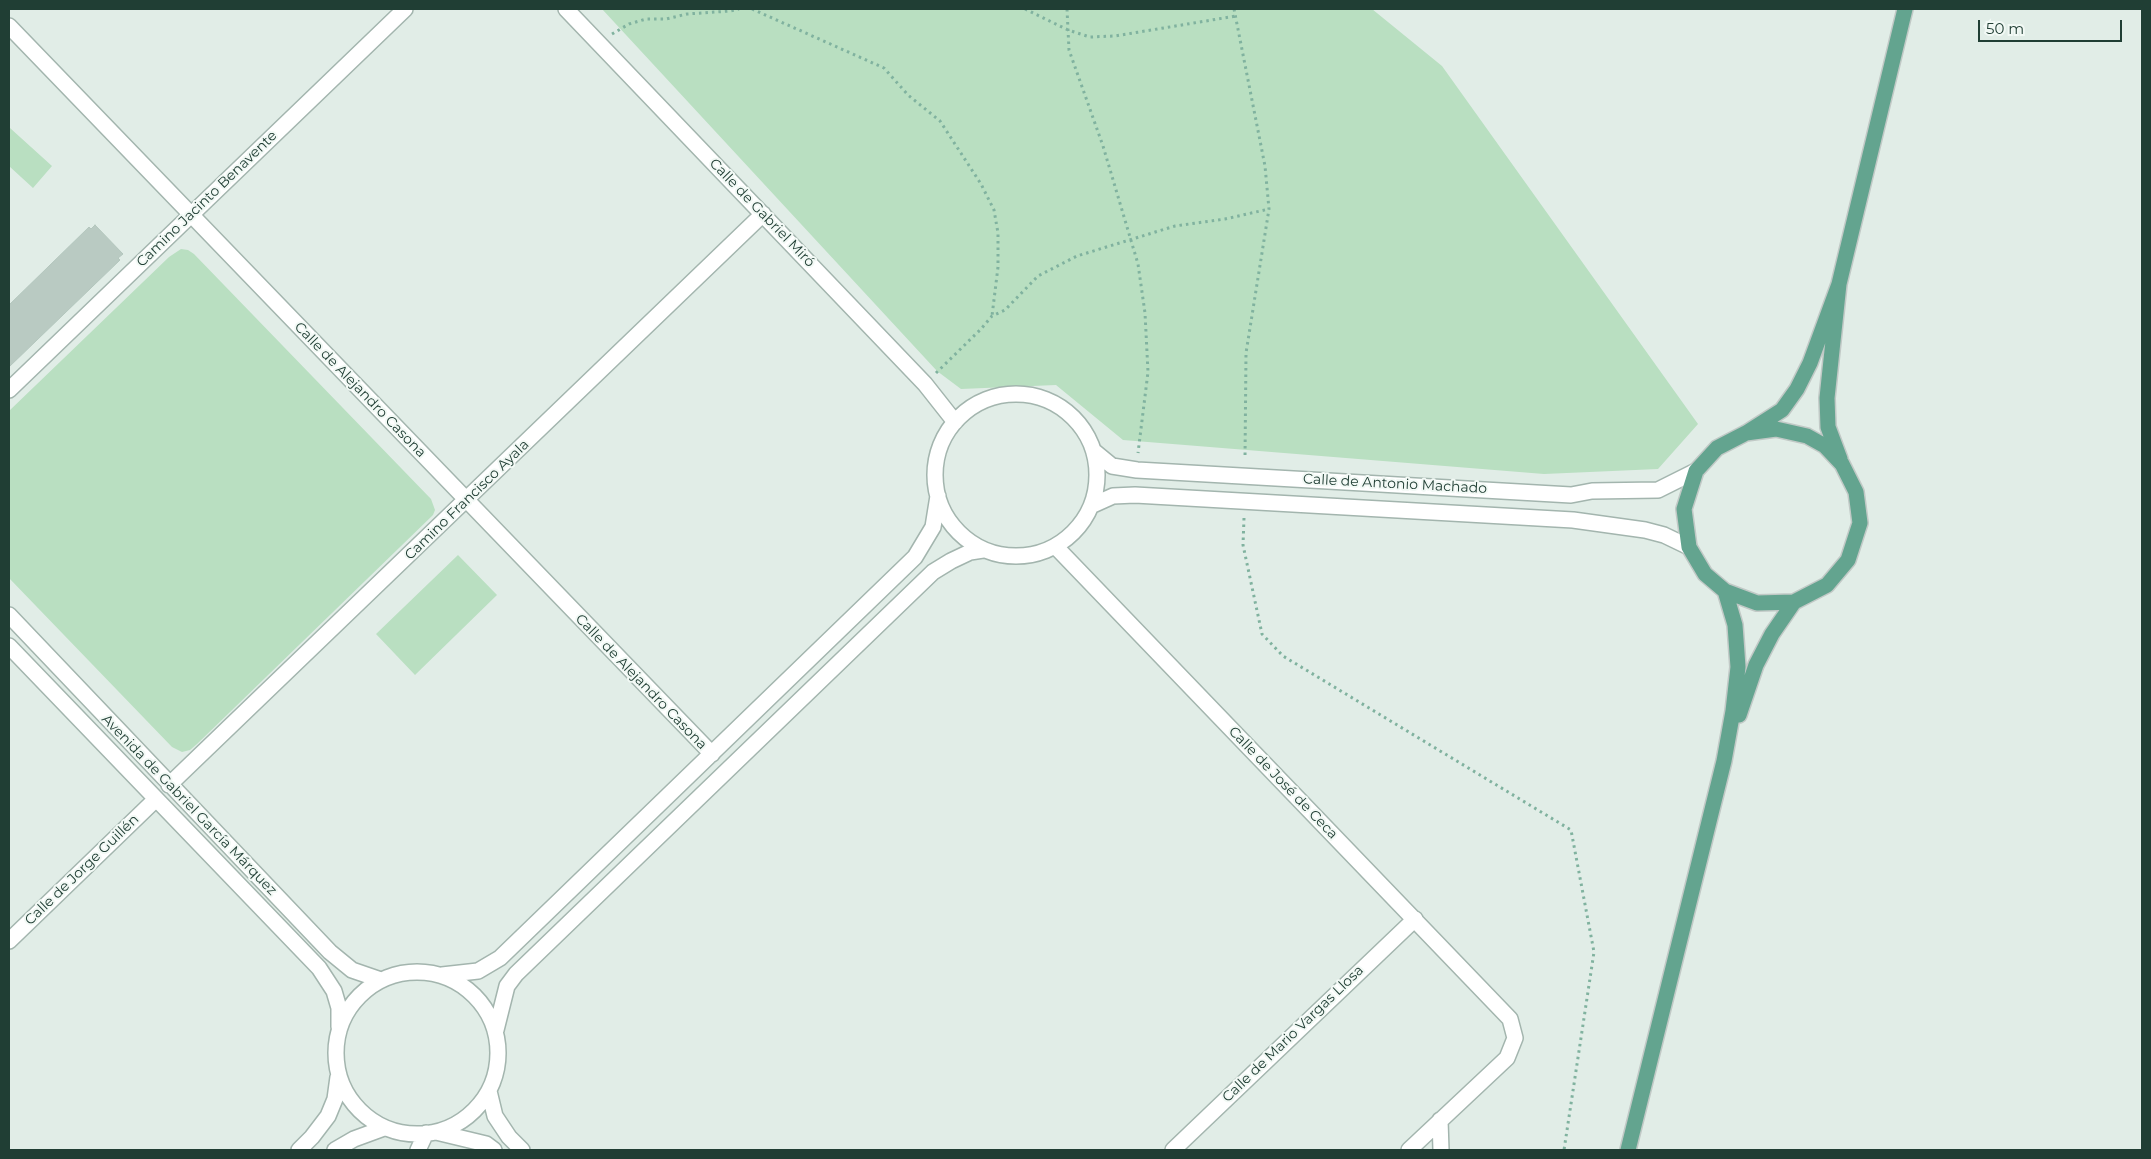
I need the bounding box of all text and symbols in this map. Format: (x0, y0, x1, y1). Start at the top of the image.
scale bar (1981, 10, 2125, 42)
text: 50 m (1986, 19, 2024, 38)
street label: Camino Jacinto Benavente (133, 127, 281, 271)
street label: Calle de Gabriel Miró (706, 155, 818, 271)
street label: Calle de Alejandro Casona (291, 319, 429, 461)
street label: Camino Francisco Ayala (401, 436, 533, 564)
street label: Calle de Antonio Machado (1303, 471, 1487, 497)
street label: Calle de Alejandro Casona (572, 611, 710, 753)
street label: Avenida de Gabriel García Márquez (98, 711, 280, 899)
street label: Calle de José de Ceca (1225, 723, 1341, 843)
street label: Calle de Jorge Guillén (22, 811, 142, 929)
street label: Calle de Mario Vargas Llosa (1219, 962, 1367, 1106)

